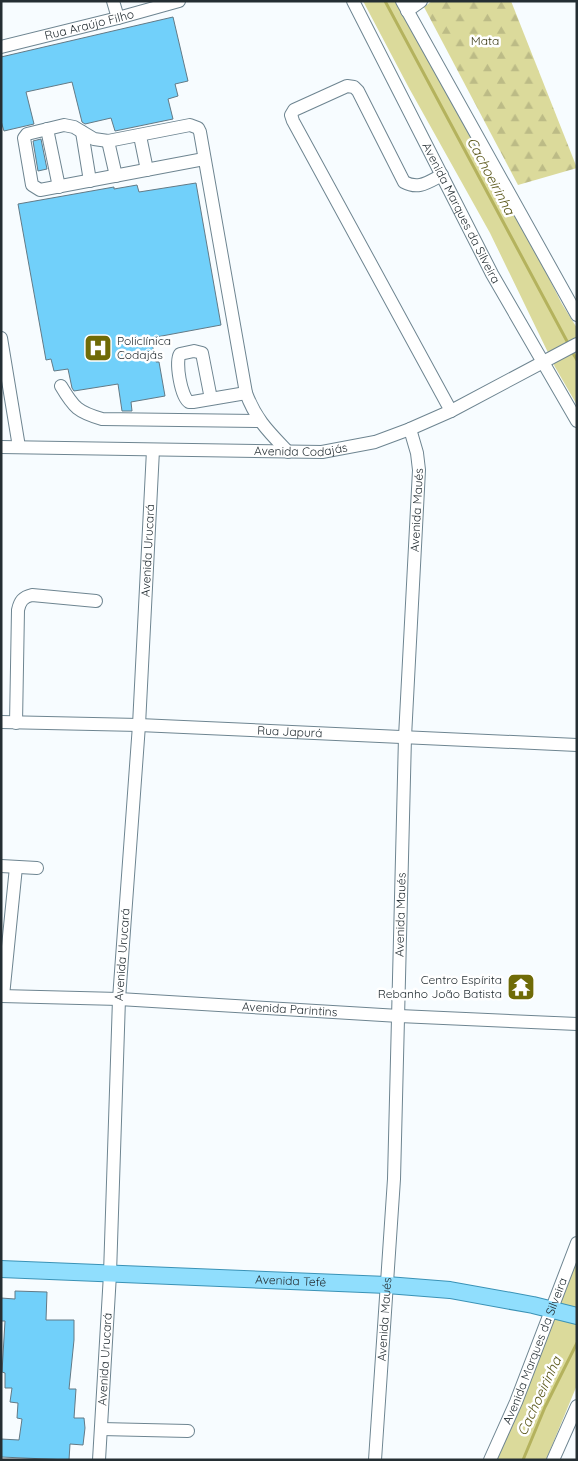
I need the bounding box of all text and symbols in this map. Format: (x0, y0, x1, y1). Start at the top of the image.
street label: Rua Araújo Filho (43, 6, 136, 43)
park label: Mata (471, 33, 499, 48)
water label: Cachoeirinha (463, 134, 520, 219)
street label: Avenida Marques da Silveira (419, 140, 504, 286)
hospital icon: Policlínica Codajás (83, 333, 113, 363)
place label: Policlínica Codajás (117, 333, 171, 362)
street label: Avenida Codajás (254, 439, 349, 459)
street label: Avenida Maués (407, 467, 426, 553)
street label: Avenida Urucará (138, 504, 157, 597)
street label: Rua Japurá (257, 722, 323, 740)
street label: Avenida Maués (392, 872, 409, 957)
street label: Avenida Urucará (111, 908, 133, 1002)
place label: Centro Espírita Rebanho João Batista (378, 972, 502, 1001)
temple icon: Centro Espírita Rebanho João Batista (506, 972, 536, 1002)
street label: Avenida Parintins (241, 998, 338, 1019)
street label: Avenida Tefé (255, 1272, 327, 1289)
street label: Avenida Marques da Silveira (499, 1275, 570, 1427)
street label: Avenida Maués (374, 1276, 394, 1362)
street label: Avenida Urucará (94, 1312, 115, 1406)
water label: Cachoeirinha (513, 1352, 566, 1438)

